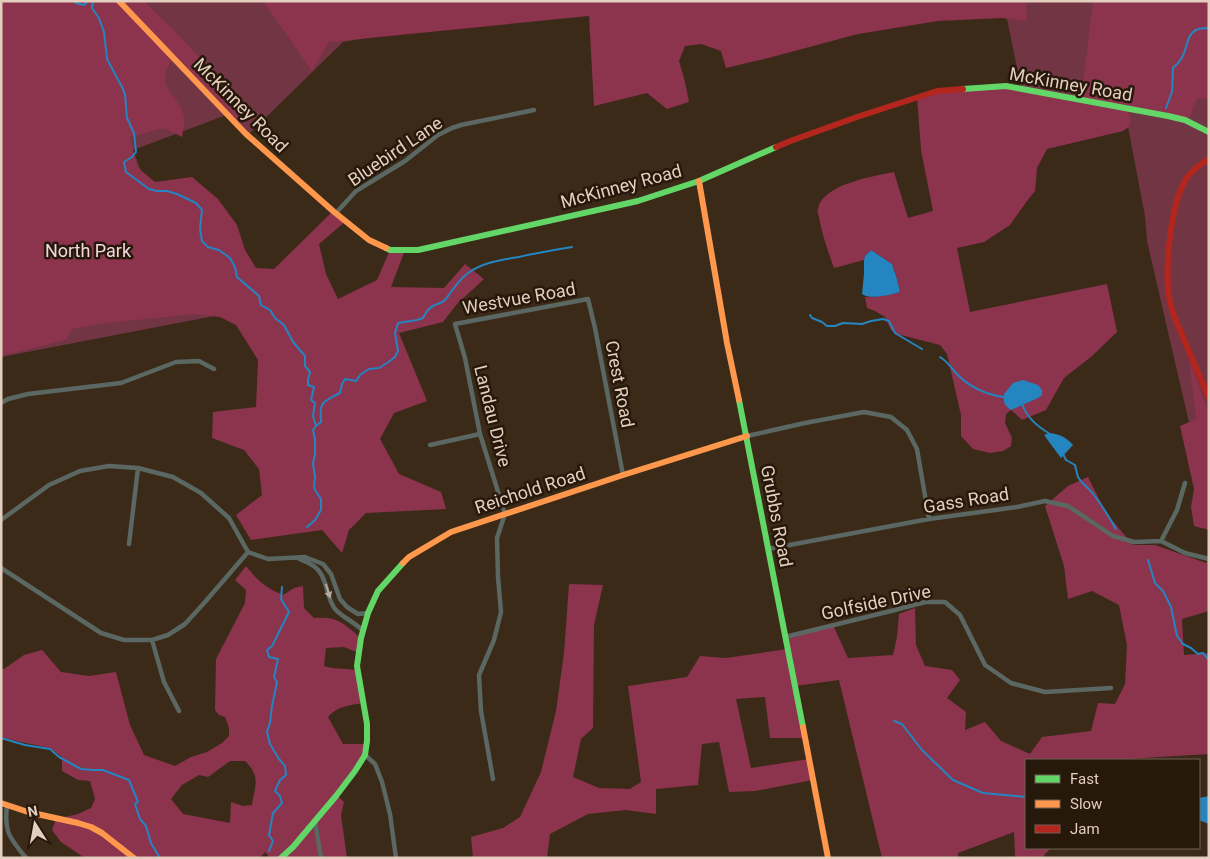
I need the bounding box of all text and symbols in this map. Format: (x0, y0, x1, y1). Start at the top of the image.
street label: McKinney Road (190, 54, 292, 156)
street label: McKinney Road (1008, 63, 1134, 105)
street label: Bluebird Lane (344, 112, 446, 190)
street label: McKinney Road (558, 160, 684, 212)
park label: North Park (45, 240, 132, 261)
street label: Westvue Road (461, 278, 577, 318)
street label: Crest Road (601, 339, 639, 429)
street label: Landau Drive (470, 363, 516, 469)
street label: Reichold Road (472, 462, 588, 518)
street label: Grubbs Road (757, 463, 797, 569)
street label: Gass Road (922, 483, 1010, 517)
street label: Golfside Drive (819, 580, 933, 624)
one-way arrow (325, 584, 332, 599)
legend (1025, 759, 1200, 849)
text: Fast (1070, 770, 1099, 788)
text: Slow (1070, 795, 1102, 813)
north arrow (10, 799, 60, 849)
text: N (26, 802, 39, 820)
text: Jam (1070, 820, 1100, 838)

